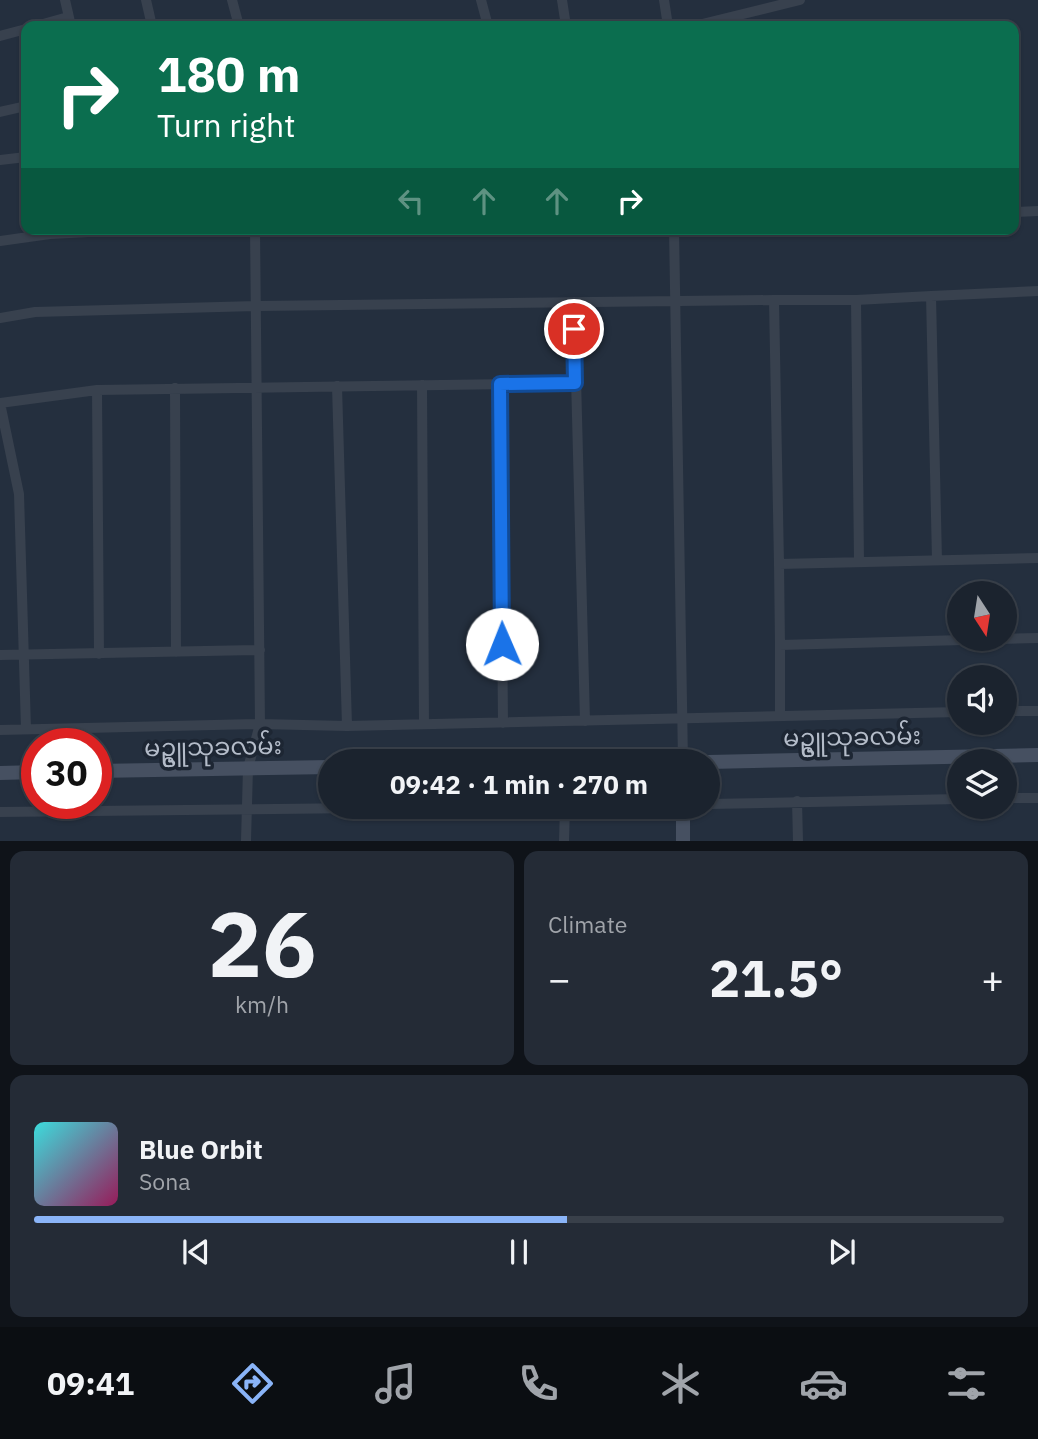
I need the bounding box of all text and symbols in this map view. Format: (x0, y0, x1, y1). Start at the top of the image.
text: 180 m (157, 42, 301, 105)
icon: right (42, 49, 133, 140)
text: Turn right (157, 104, 295, 146)
icon: left (392, 182, 430, 220)
icon: ahead (465, 182, 503, 220)
icon: ahead (538, 182, 576, 220)
icon: right (611, 182, 649, 220)
pin (544, 299, 604, 359)
icon: arrive (555, 310, 593, 348)
north arrow (947, 581, 1017, 651)
map controls (947, 581, 1017, 819)
position arrow (465, 607, 539, 681)
button: sound (947, 665, 1017, 735)
street label: မဥ္ဇူသုခလမ်း (783, 719, 921, 757)
speed limit sign: 30 (21, 728, 112, 819)
street label: မဥ္ဇူသုခလမ်း (144, 729, 282, 767)
button: layers (947, 749, 1017, 819)
text: 09:42 · 1 min · 270 m (390, 767, 648, 801)
text: 26 (207, 884, 317, 1002)
text: Climate (548, 909, 627, 939)
text: 21.5° (709, 944, 843, 1011)
text: − (548, 954, 571, 1003)
text: + (981, 954, 1004, 1003)
text: km/h (235, 989, 289, 1019)
text: Blue Orbit (139, 1132, 263, 1166)
text: Sona (139, 1166, 191, 1196)
icon: previous (177, 1233, 215, 1271)
icon: pause (500, 1233, 538, 1271)
icon: next (823, 1233, 861, 1271)
icon: directions (228, 1359, 277, 1408)
icon: music (371, 1359, 420, 1408)
icon: phone (514, 1359, 563, 1408)
icon: climate (656, 1359, 705, 1408)
icon: car (799, 1359, 848, 1408)
icon: filters (942, 1359, 991, 1408)
text: 09:41 (47, 1362, 134, 1404)

